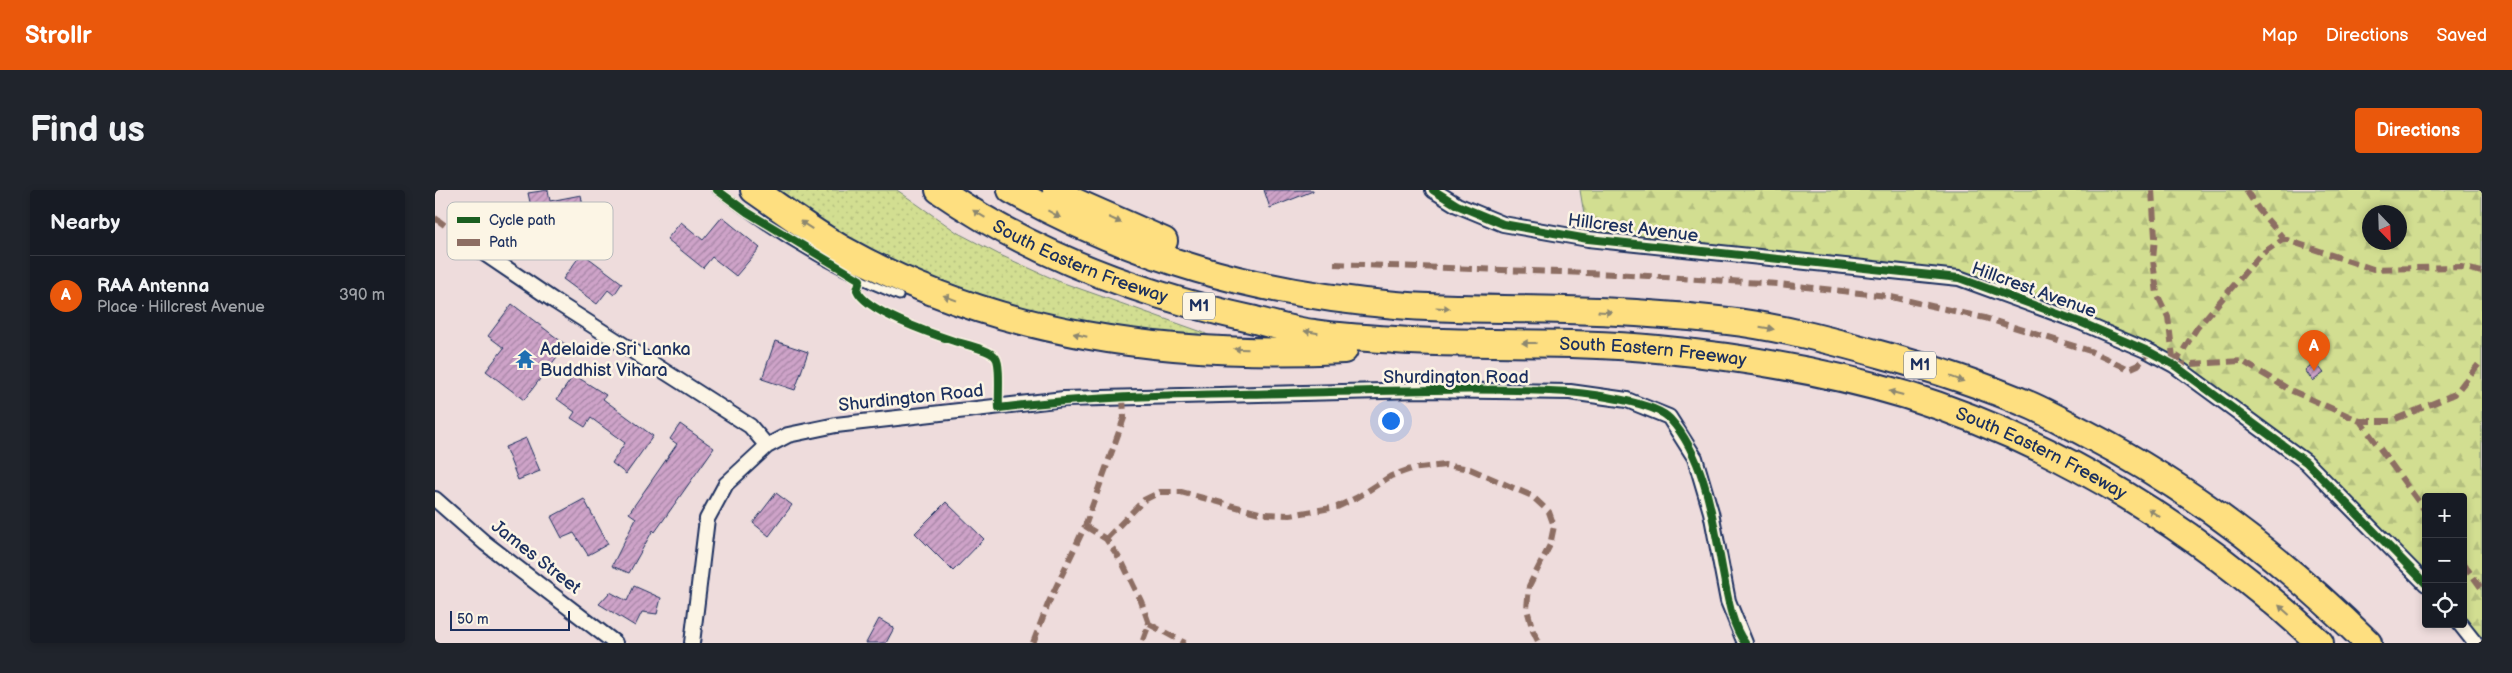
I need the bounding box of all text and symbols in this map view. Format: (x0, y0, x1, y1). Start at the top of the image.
text: Strollr (25, 21, 92, 50)
text: Map (2262, 25, 2298, 46)
text: Directions (2326, 25, 2408, 46)
text: Saved (2436, 25, 2487, 46)
button: Directions (2355, 108, 2482, 153)
text: Find us (30, 109, 145, 152)
legend (447, 202, 613, 260)
north arrow (2362, 205, 2407, 250)
one-way arrow (1047, 209, 1060, 218)
text: Nearby (50, 210, 120, 235)
one-way arrow (972, 210, 985, 219)
street label: Hillcrest Avenue (1567, 210, 1700, 246)
text: Cycle path (489, 212, 556, 229)
street label: South Eastern Freeway (989, 215, 1171, 307)
one-way arrow (1108, 217, 1122, 225)
one-way arrow (799, 221, 812, 230)
text: Path (489, 234, 517, 251)
street label: Hillcrest Avenue (1969, 258, 2100, 322)
text: RAA Antenna (97, 275, 209, 298)
text: A (61, 286, 71, 305)
text: 390 m (339, 286, 385, 305)
road number: M1 (1183, 292, 1215, 320)
one-way arrow (943, 294, 958, 301)
text: Place · Hillcrest Avenue (97, 298, 265, 317)
one-way arrow (1435, 305, 1451, 313)
one-way arrow (1598, 308, 1614, 316)
one-way arrow (1759, 324, 1775, 332)
one-way arrow (1303, 328, 1319, 336)
pin: A (2298, 330, 2330, 371)
one-way arrow (1072, 331, 1087, 339)
street label: South Eastern Freeway (1559, 333, 1749, 371)
place label: Adelaide Sri Lanka Buddhist Vihara (540, 339, 691, 381)
one-way arrow (1520, 339, 1536, 347)
one-way arrow (1233, 345, 1249, 353)
temple icon: Adelaide Sri Lanka Buddhist Vihara (514, 348, 536, 370)
road number: M1 (1904, 352, 1936, 378)
street label: Shurdington Road (1383, 367, 1529, 388)
one-way arrow (1950, 376, 1965, 383)
street label: Shurdington Road (837, 380, 985, 416)
one-way arrow (1889, 389, 1904, 397)
street label: South Eastern Freeway (1953, 403, 2132, 504)
your location (1378, 408, 1404, 434)
map controls (2422, 493, 2467, 628)
button: + (2422, 493, 2467, 538)
one-way arrow (2147, 508, 2161, 517)
street label: James Street (487, 516, 585, 599)
button: − (2422, 538, 2467, 583)
button: locate (2422, 583, 2467, 628)
one-way arrow (2279, 604, 2291, 616)
scale bar (450, 608, 570, 631)
text: 50 m (457, 611, 489, 628)

